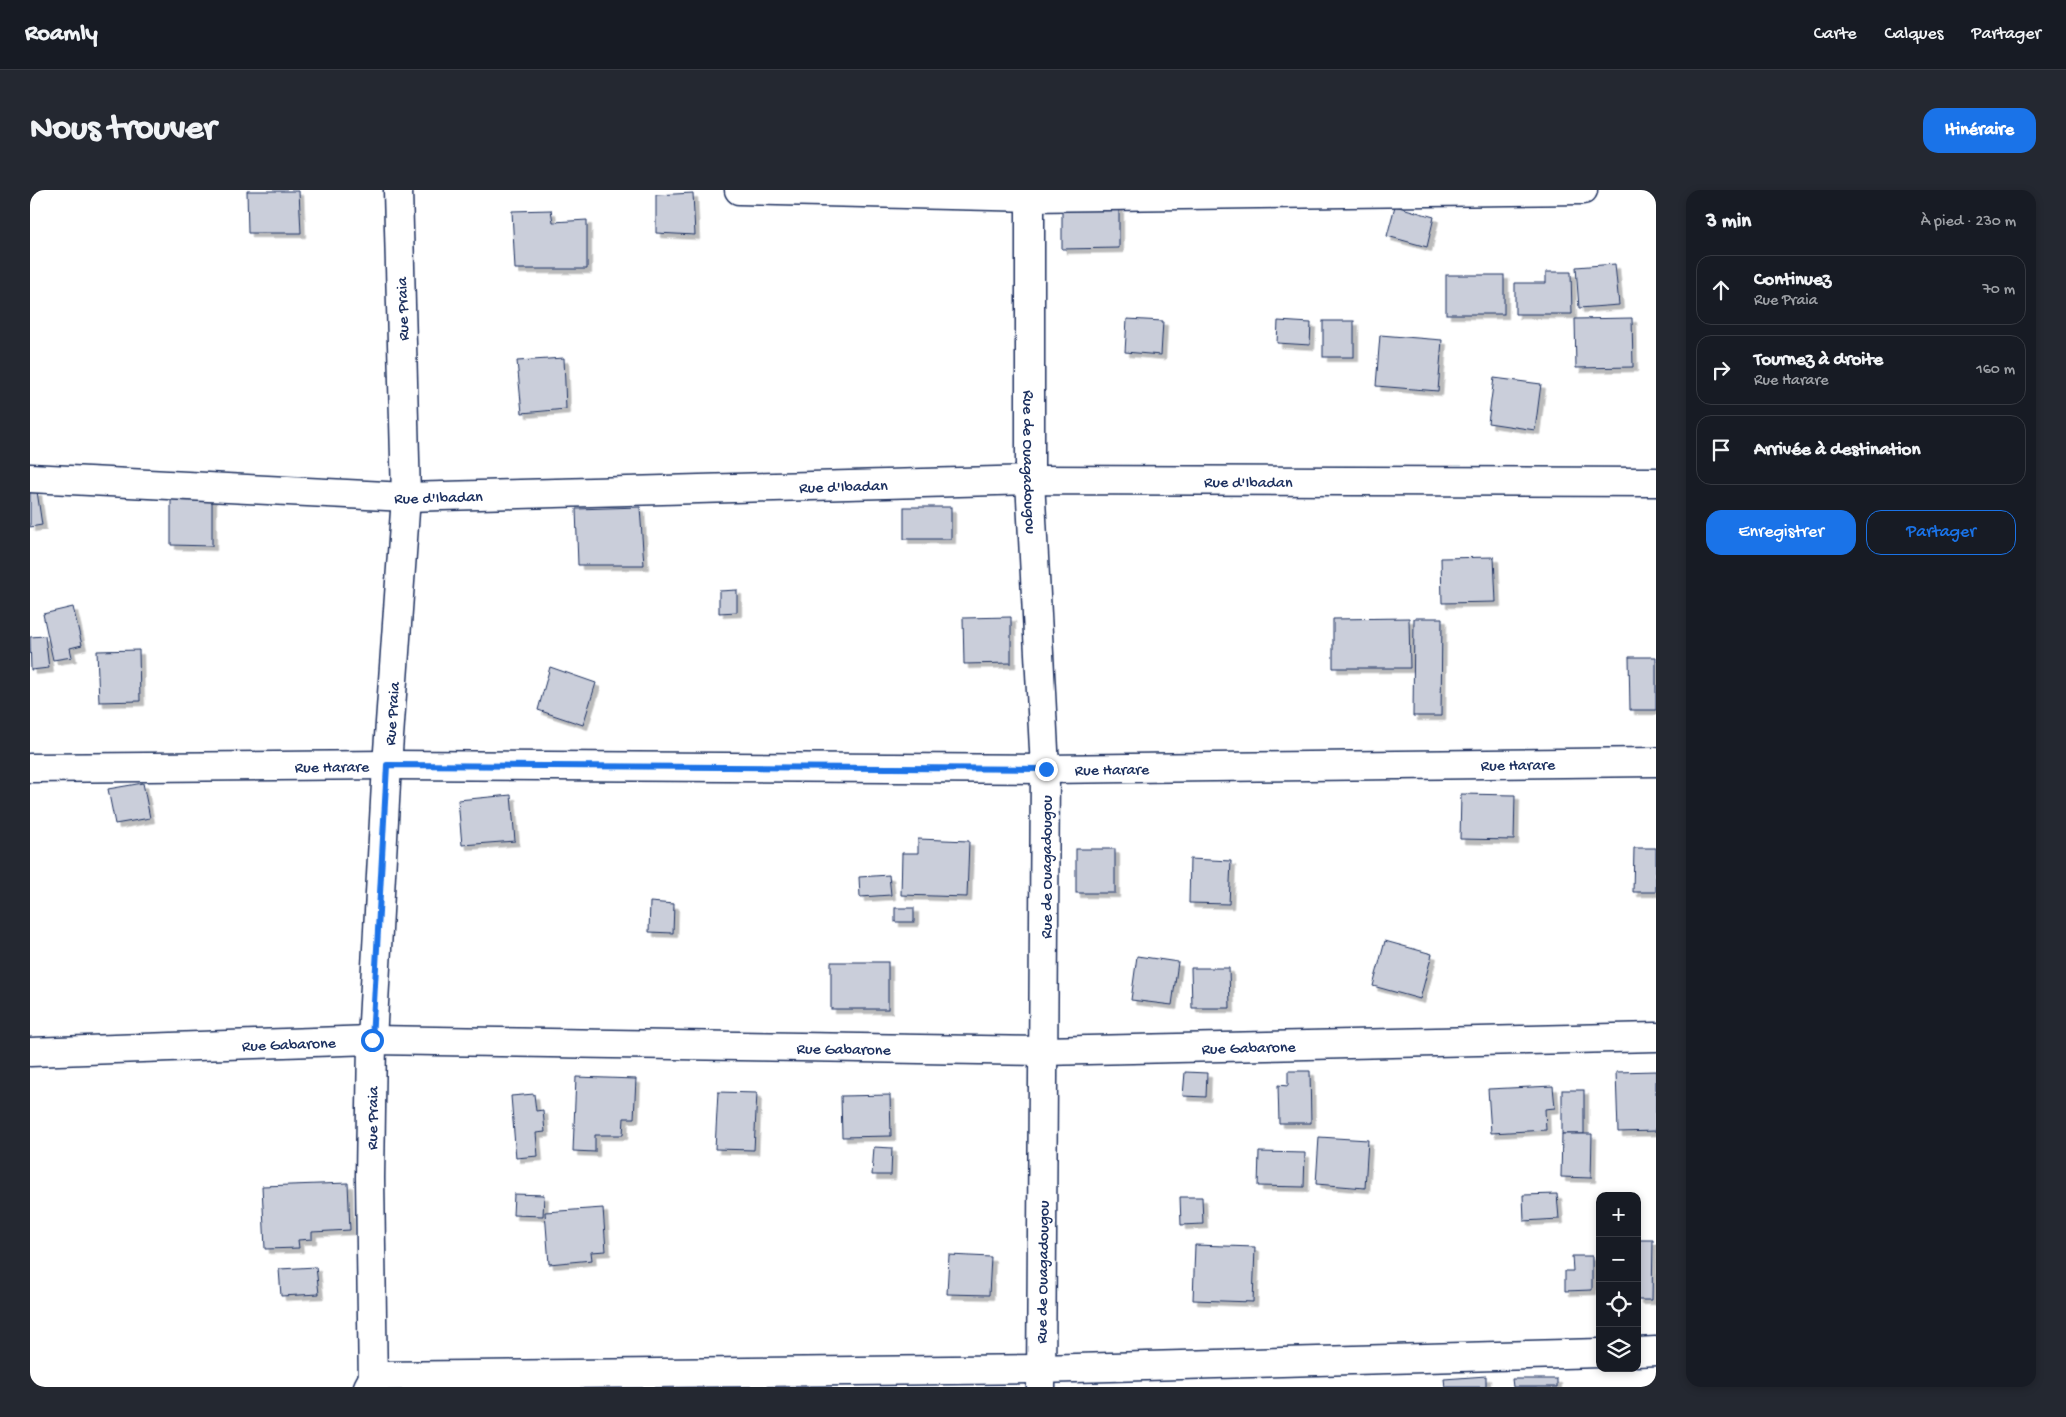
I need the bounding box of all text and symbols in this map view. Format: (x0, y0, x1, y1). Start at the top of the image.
text: Roamly (25, 20, 98, 49)
text: Carte (1814, 24, 1857, 45)
text: Calques (1885, 24, 1943, 45)
text: Partager (1971, 24, 2041, 45)
button: Itinéraire (1923, 108, 2036, 153)
text: Nous trouver (30, 110, 216, 151)
text: 3 min (1706, 210, 1751, 235)
text: À pied · 230 m (1921, 213, 2016, 232)
text: Continuez (1754, 269, 1831, 292)
street label: Rue Praia (394, 276, 415, 341)
icon: ahead (1707, 276, 1735, 304)
text: 70 m (1982, 281, 2015, 300)
text: Rue Praia (1754, 292, 1818, 311)
text: Tournez à droite (1754, 349, 1883, 372)
icon: right (1707, 356, 1735, 384)
text: 160 m (1976, 361, 2015, 380)
text: Rue Harare (1754, 372, 1828, 391)
street label: Rue de Ouagadougou (1017, 390, 1039, 535)
icon: arrive (1707, 436, 1735, 464)
text: Arrivée à destination (1754, 439, 1920, 462)
street label: Rue d'Ibadan (1204, 475, 1293, 494)
street label: Rue d'Ibadan (799, 478, 888, 499)
street label: Rue d'Ibadan (394, 489, 483, 510)
button: Enregistrer (1706, 510, 1856, 555)
button: Partager (1866, 510, 2016, 555)
street label: Rue Praia (382, 680, 406, 746)
street label: Rue Harare (1481, 757, 1556, 777)
route end (1035, 758, 1058, 781)
street label: Rue Harare (295, 759, 370, 779)
street label: Rue Harare (1075, 762, 1150, 782)
street label: Rue de Ouagadougou (1039, 795, 1058, 939)
route start (361, 1029, 384, 1052)
street label: Rue Gabarone (242, 1035, 337, 1058)
street label: Rue Gabarone (1201, 1039, 1297, 1060)
street label: Rue Gabarone (796, 1041, 892, 1062)
street label: Rue Praia (364, 1085, 384, 1150)
map controls (1596, 1192, 1641, 1372)
button: + (1596, 1192, 1641, 1237)
street label: Rue de Ouagadougou (1034, 1200, 1055, 1344)
button: − (1596, 1237, 1641, 1282)
button: locate (1596, 1282, 1641, 1327)
button: layers (1596, 1327, 1641, 1372)

